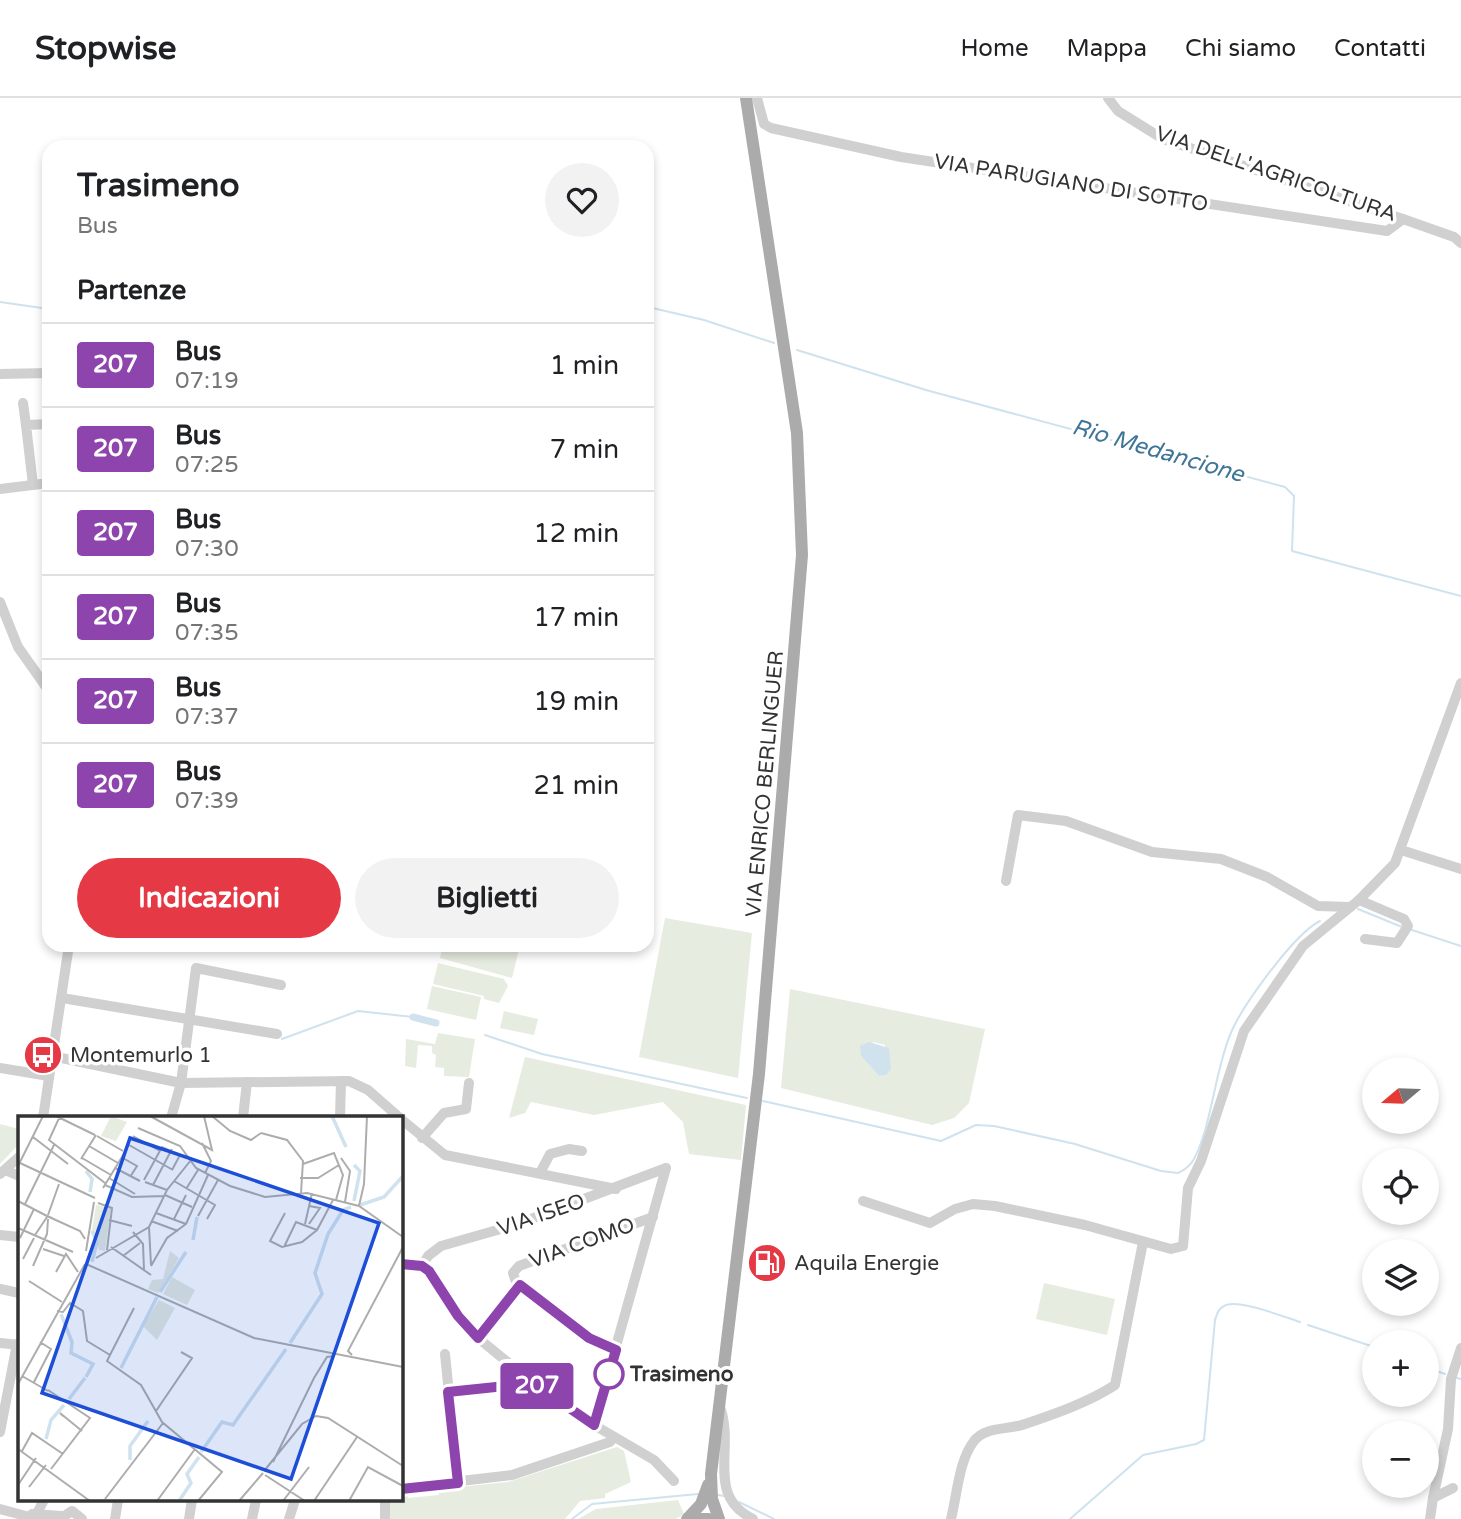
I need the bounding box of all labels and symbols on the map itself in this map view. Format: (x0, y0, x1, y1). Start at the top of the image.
street label: VIA DELL'AGRICOLTURA (1152, 121, 1400, 227)
street label: VIA PARUGIANO DI SOTTO (932, 149, 1210, 217)
water label: Rio Medancione (1069, 413, 1249, 489)
street label: VIA ENRICO BERLINGUER (741, 650, 789, 918)
bus stop icon: Montemurlo 1 (22, 1034, 64, 1076)
place label: Montemurlo 1 (70, 1043, 212, 1068)
north arrow (1362, 1057, 1438, 1134)
inset map (18, 1116, 402, 1502)
street label: VIA ISEO (494, 1188, 588, 1242)
street label: VIA COMO (526, 1212, 638, 1274)
fuel station icon: Aquila Energie (746, 1242, 788, 1284)
place label: Aquila Energie (794, 1251, 939, 1276)
marker: Trasimeno (594, 1359, 624, 1389)
place label: Trasimeno (629, 1362, 734, 1387)
line badge: 207 (497, 1363, 577, 1409)

